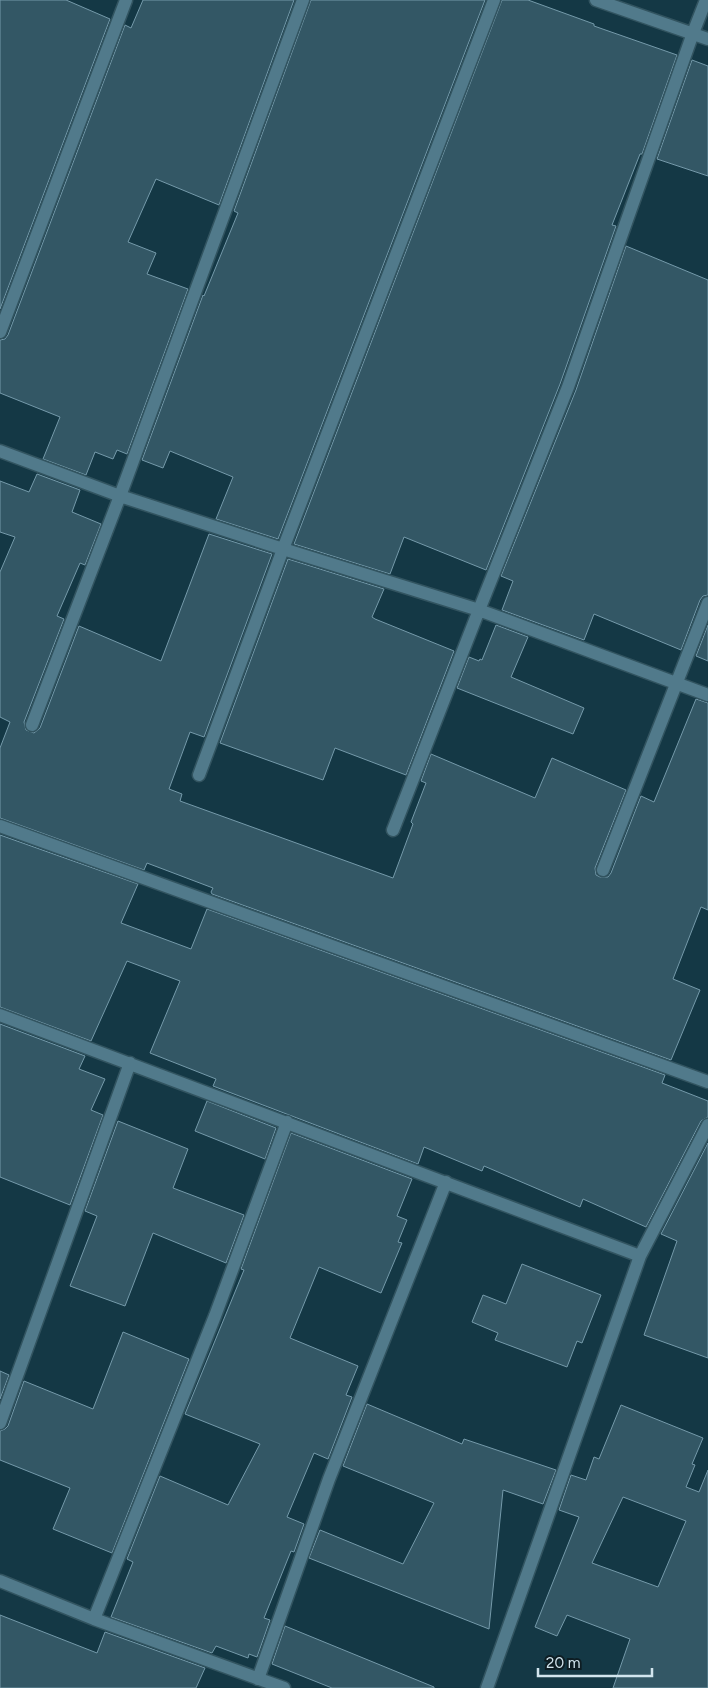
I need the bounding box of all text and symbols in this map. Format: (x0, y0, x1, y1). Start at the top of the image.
scale bar (538, 1646, 652, 1678)
text: 20 m (546, 1654, 580, 1672)

